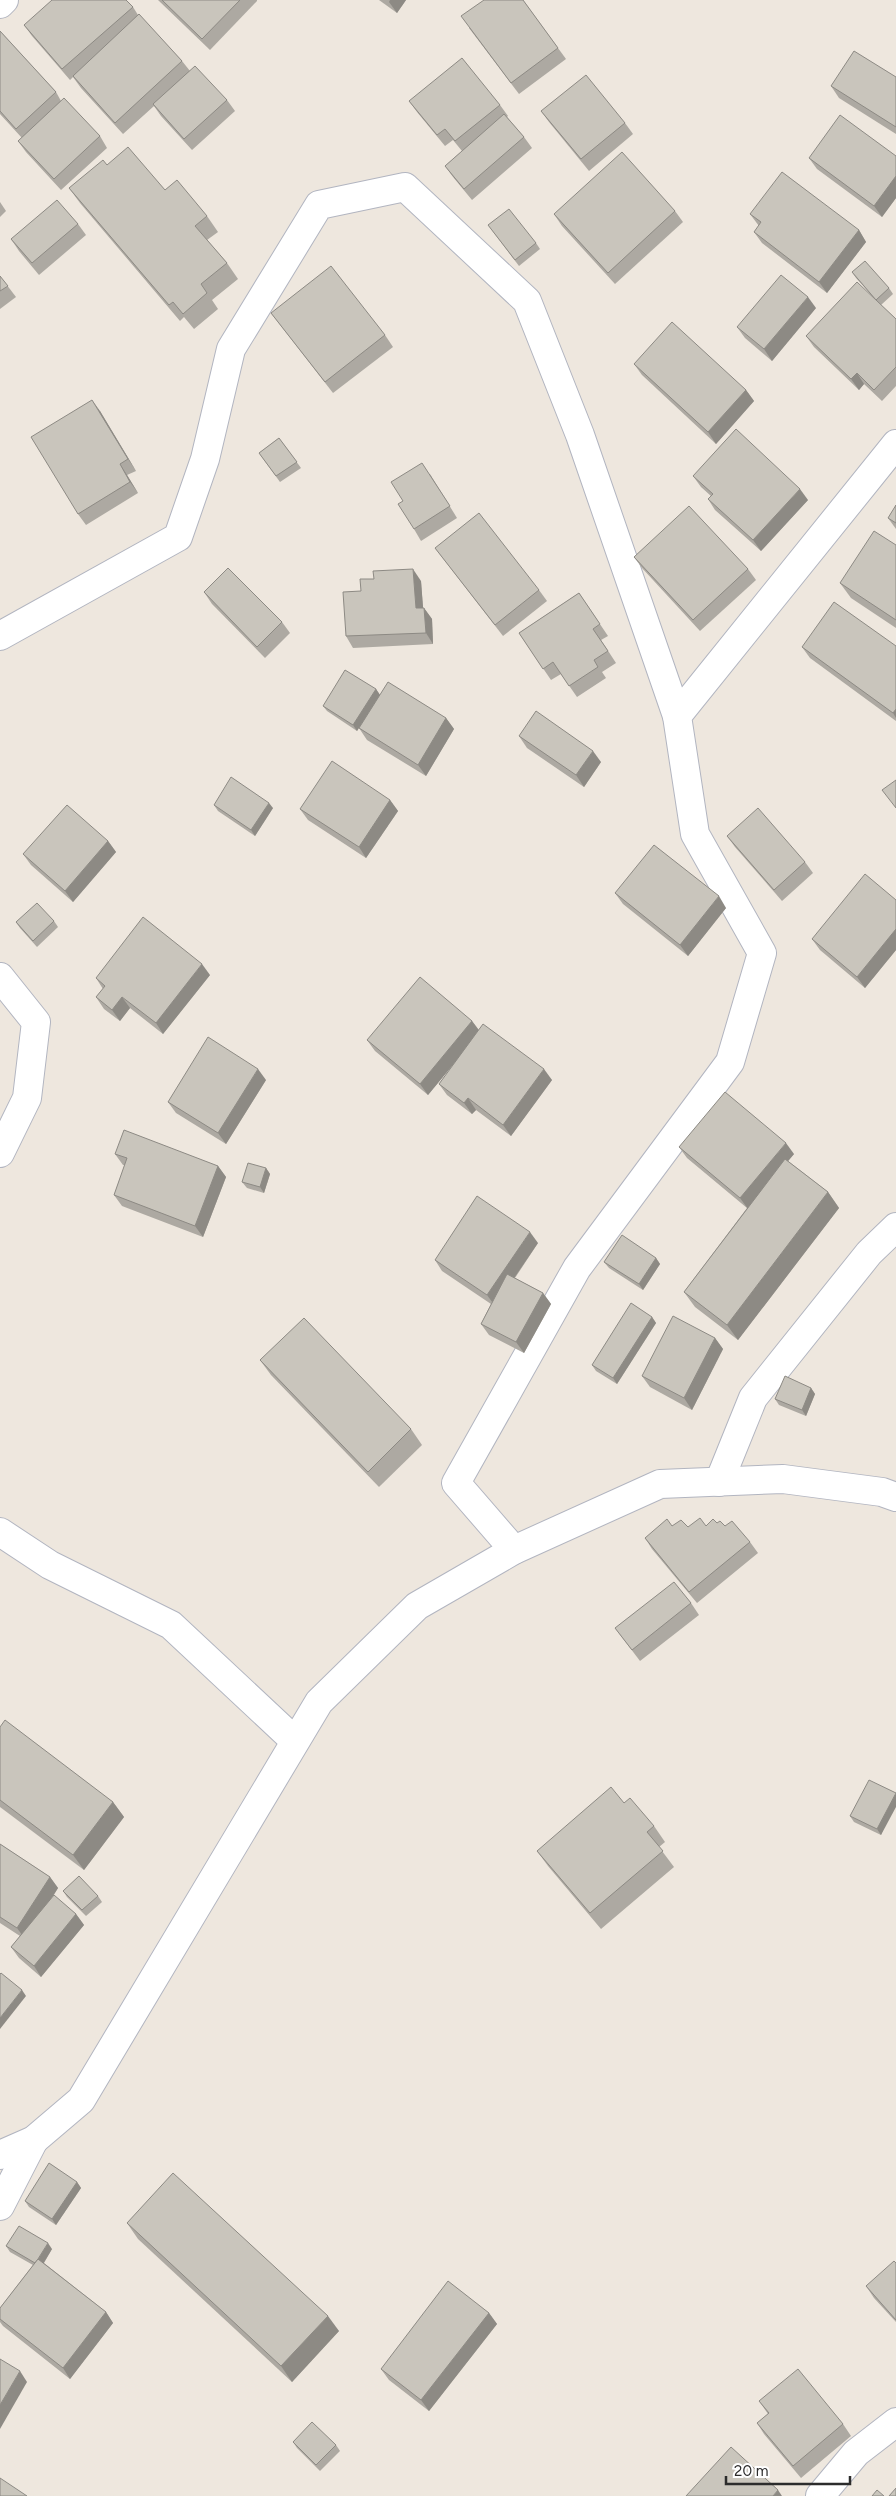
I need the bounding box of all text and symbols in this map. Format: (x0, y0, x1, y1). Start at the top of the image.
scale bar (726, 2454, 850, 2486)
text: 20 m (734, 2462, 768, 2480)

